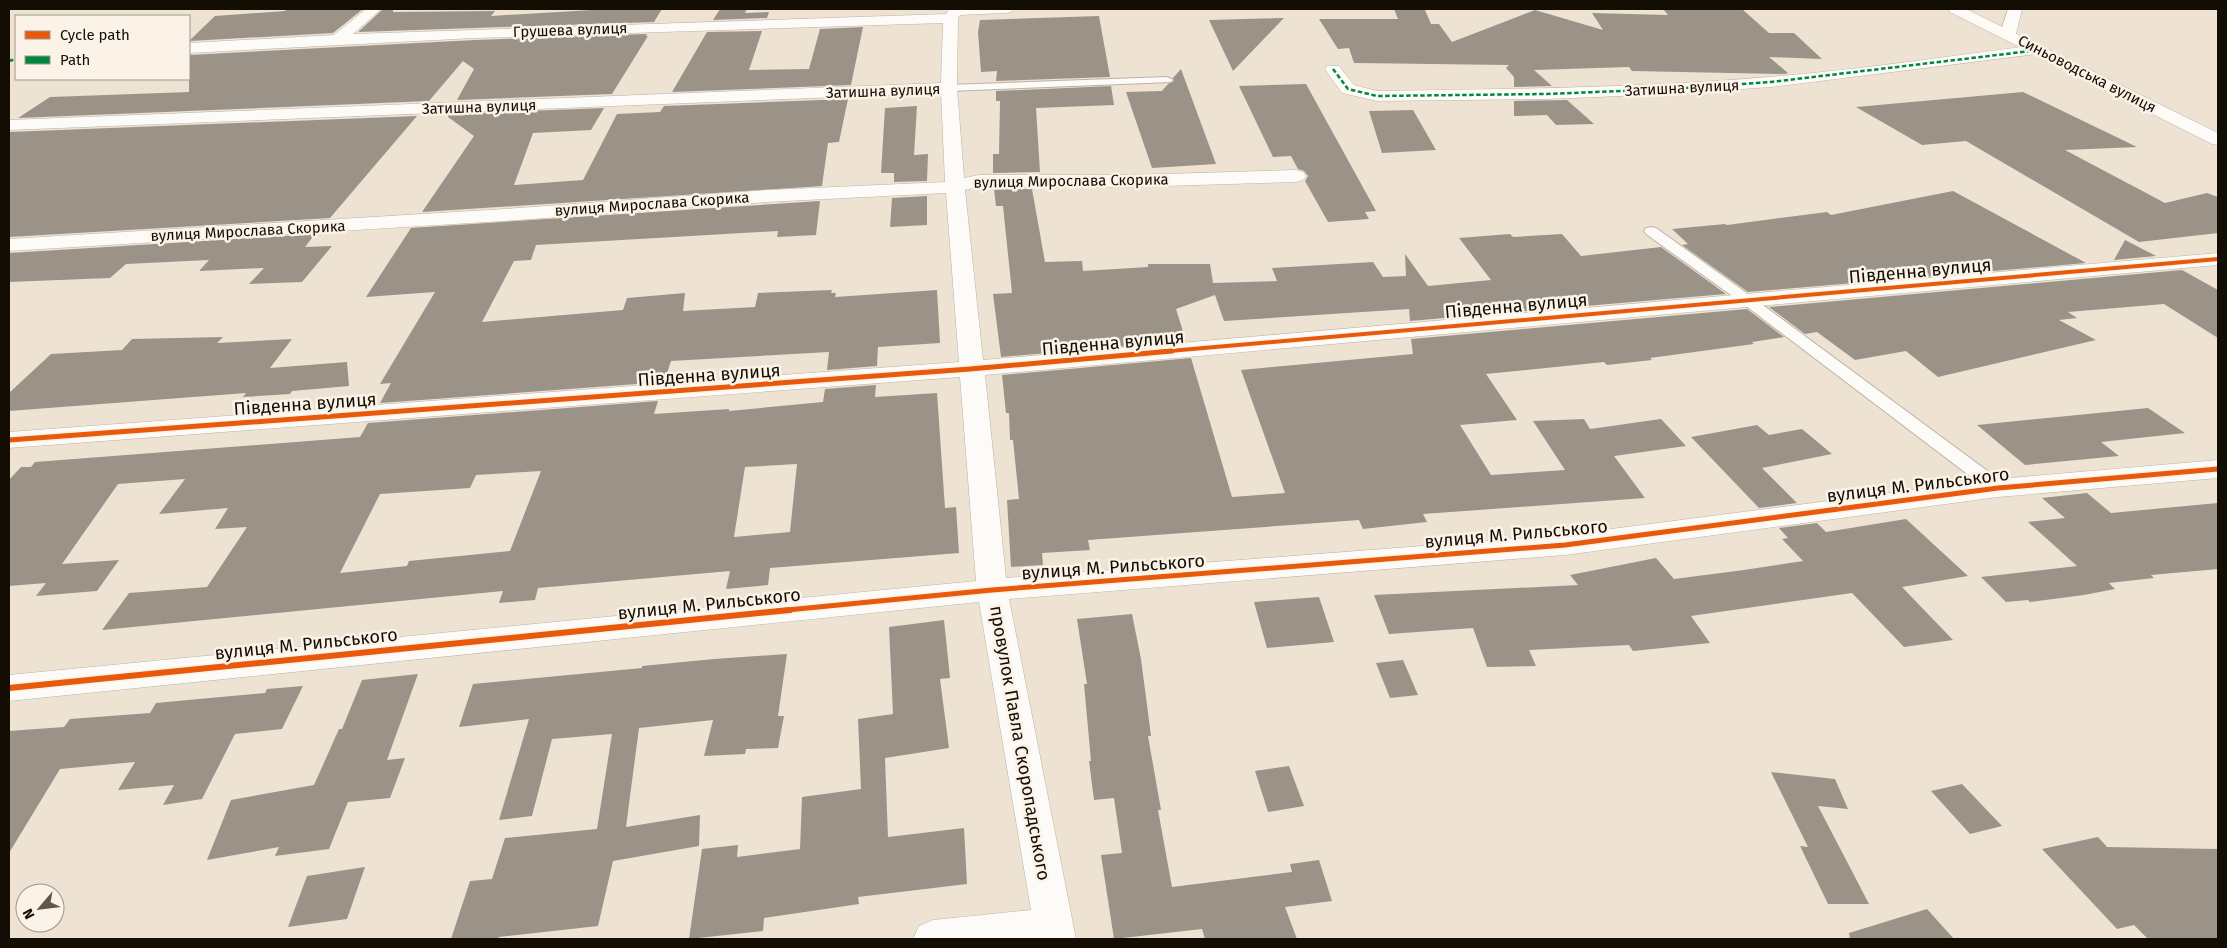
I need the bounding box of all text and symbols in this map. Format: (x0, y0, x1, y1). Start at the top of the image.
legend (15, 15, 190, 80)
street label: Грушева вулиця (512, 19, 628, 41)
text: Cycle path (60, 26, 130, 44)
street label: Синьоводська вулиця (2015, 31, 2159, 117)
text: Path (60, 51, 90, 69)
street label: Затишна вулиця (1624, 76, 1740, 100)
street label: Затишна вулиця (825, 80, 941, 102)
street label: Затишна вулиця (421, 96, 537, 118)
street label: вулиця Мирослава Скорика (973, 170, 1169, 192)
street label: вулиця Мирослава Скорика (554, 188, 750, 220)
street label: вулиця Мирослава Скорика (150, 217, 346, 245)
street label: Південна вулиця (1848, 254, 1992, 288)
street label: Південна вулиця (1444, 289, 1588, 323)
street label: Південна вулиця (1041, 326, 1185, 360)
street label: Південна вулиця (637, 359, 781, 391)
street label: Південна вулиця (233, 388, 377, 420)
street label: вулиця М. Рильського (1825, 463, 2011, 507)
street label: вулиця М. Рильського (1423, 515, 1609, 553)
street label: вулиця М. Рильського (1020, 550, 1206, 584)
street label: вулиця М. Рильського (616, 583, 802, 625)
street label: провулок Павла Скоропадського (985, 604, 1055, 882)
street label: вулиця М. Рильського (213, 623, 399, 665)
north arrow (15, 883, 65, 933)
text: N (19, 906, 39, 922)

